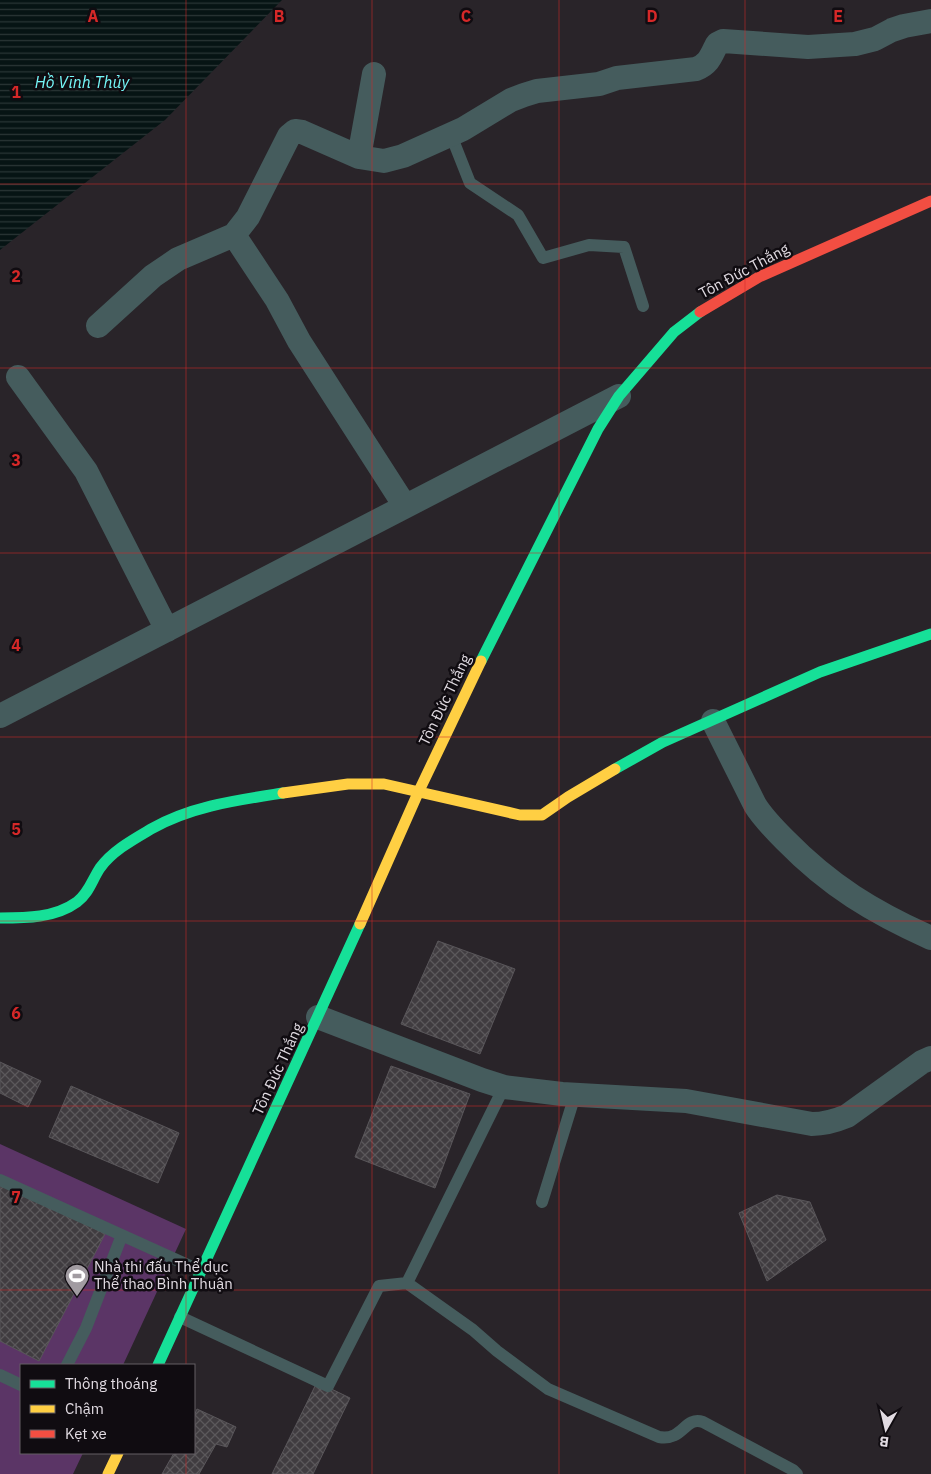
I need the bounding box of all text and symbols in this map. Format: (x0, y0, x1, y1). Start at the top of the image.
text: A (88, 6, 99, 26)
text: B (274, 6, 285, 26)
text: C (461, 6, 471, 26)
text: D (646, 6, 658, 26)
text: E (833, 6, 843, 26)
water label: Hồ Vĩnh Thủy (35, 72, 130, 92)
text: 1 (11, 82, 21, 102)
street label: Tôn Đức Thắng (695, 239, 792, 302)
text: 2 (11, 266, 21, 286)
text: 3 (11, 450, 21, 470)
text: 4 (11, 635, 21, 655)
street label: Tôn Đức Thắng (414, 651, 475, 749)
text: 5 (11, 819, 21, 839)
text: 6 (11, 1003, 21, 1023)
street label: Tôn Đức Thắng (248, 1020, 307, 1118)
text: 7 (11, 1187, 21, 1207)
place label: Nhà thi đấu Thể dục Thể thao Bình Thuận (94, 1257, 233, 1293)
sports icon: Nhà thi đấu Thể dục Thể thao Bình Thuận (64, 1263, 90, 1297)
legend (20, 1364, 195, 1454)
text: Thông thoáng (65, 1374, 157, 1393)
text: Chậm (65, 1399, 104, 1418)
north arrow (861, 1404, 911, 1454)
text: Kẹt xe (65, 1424, 107, 1443)
text: B (878, 1432, 890, 1451)

